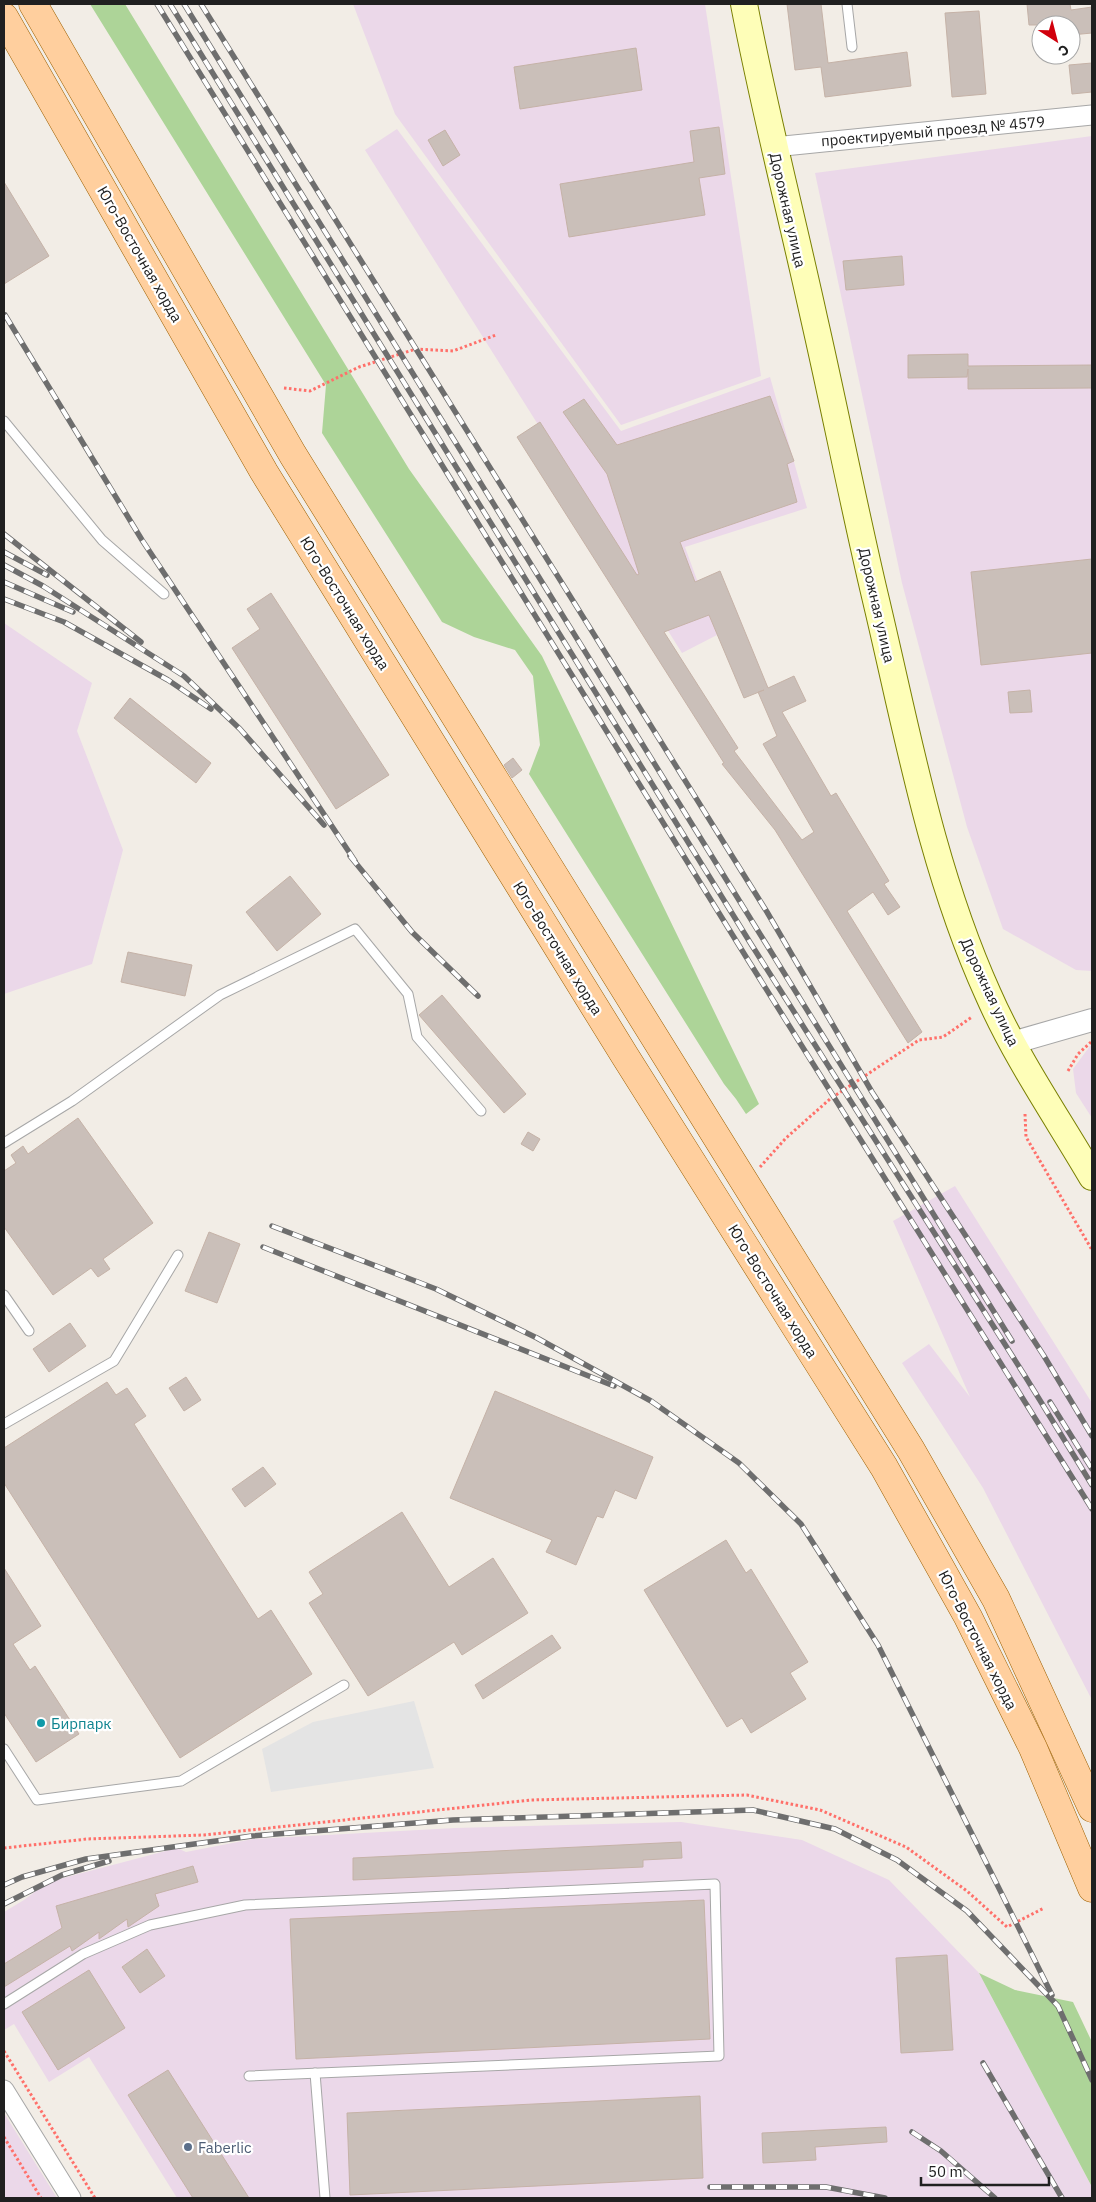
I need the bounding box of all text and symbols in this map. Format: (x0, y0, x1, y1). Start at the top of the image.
north arrow (1031, 15, 1081, 65)
text: С (1055, 41, 1073, 60)
street label: проектируемый проезд № 4579 (820, 112, 1046, 150)
street label: Дорожная улица (766, 151, 810, 269)
street label: Юго-Восточная хорда (93, 182, 187, 326)
street label: Юго-Восточная хорда (296, 533, 394, 673)
street label: Дорожная улица (855, 546, 899, 664)
street label: Юго-Восточная хорда (509, 878, 607, 1018)
street label: Дорожная улица (957, 935, 1023, 1049)
street label: Юго-Восточная хорда (724, 1221, 822, 1361)
street label: Юго-Восточная хорда (935, 1567, 1021, 1713)
place label: Бирпарк (51, 1714, 112, 1733)
marker: Бирпарк (35, 1717, 47, 1729)
place label: Faberlic (198, 2138, 252, 2157)
marker: Faberlic (182, 2141, 194, 2153)
scale bar (921, 2154, 1048, 2186)
text: 50 m (928, 2162, 963, 2181)

